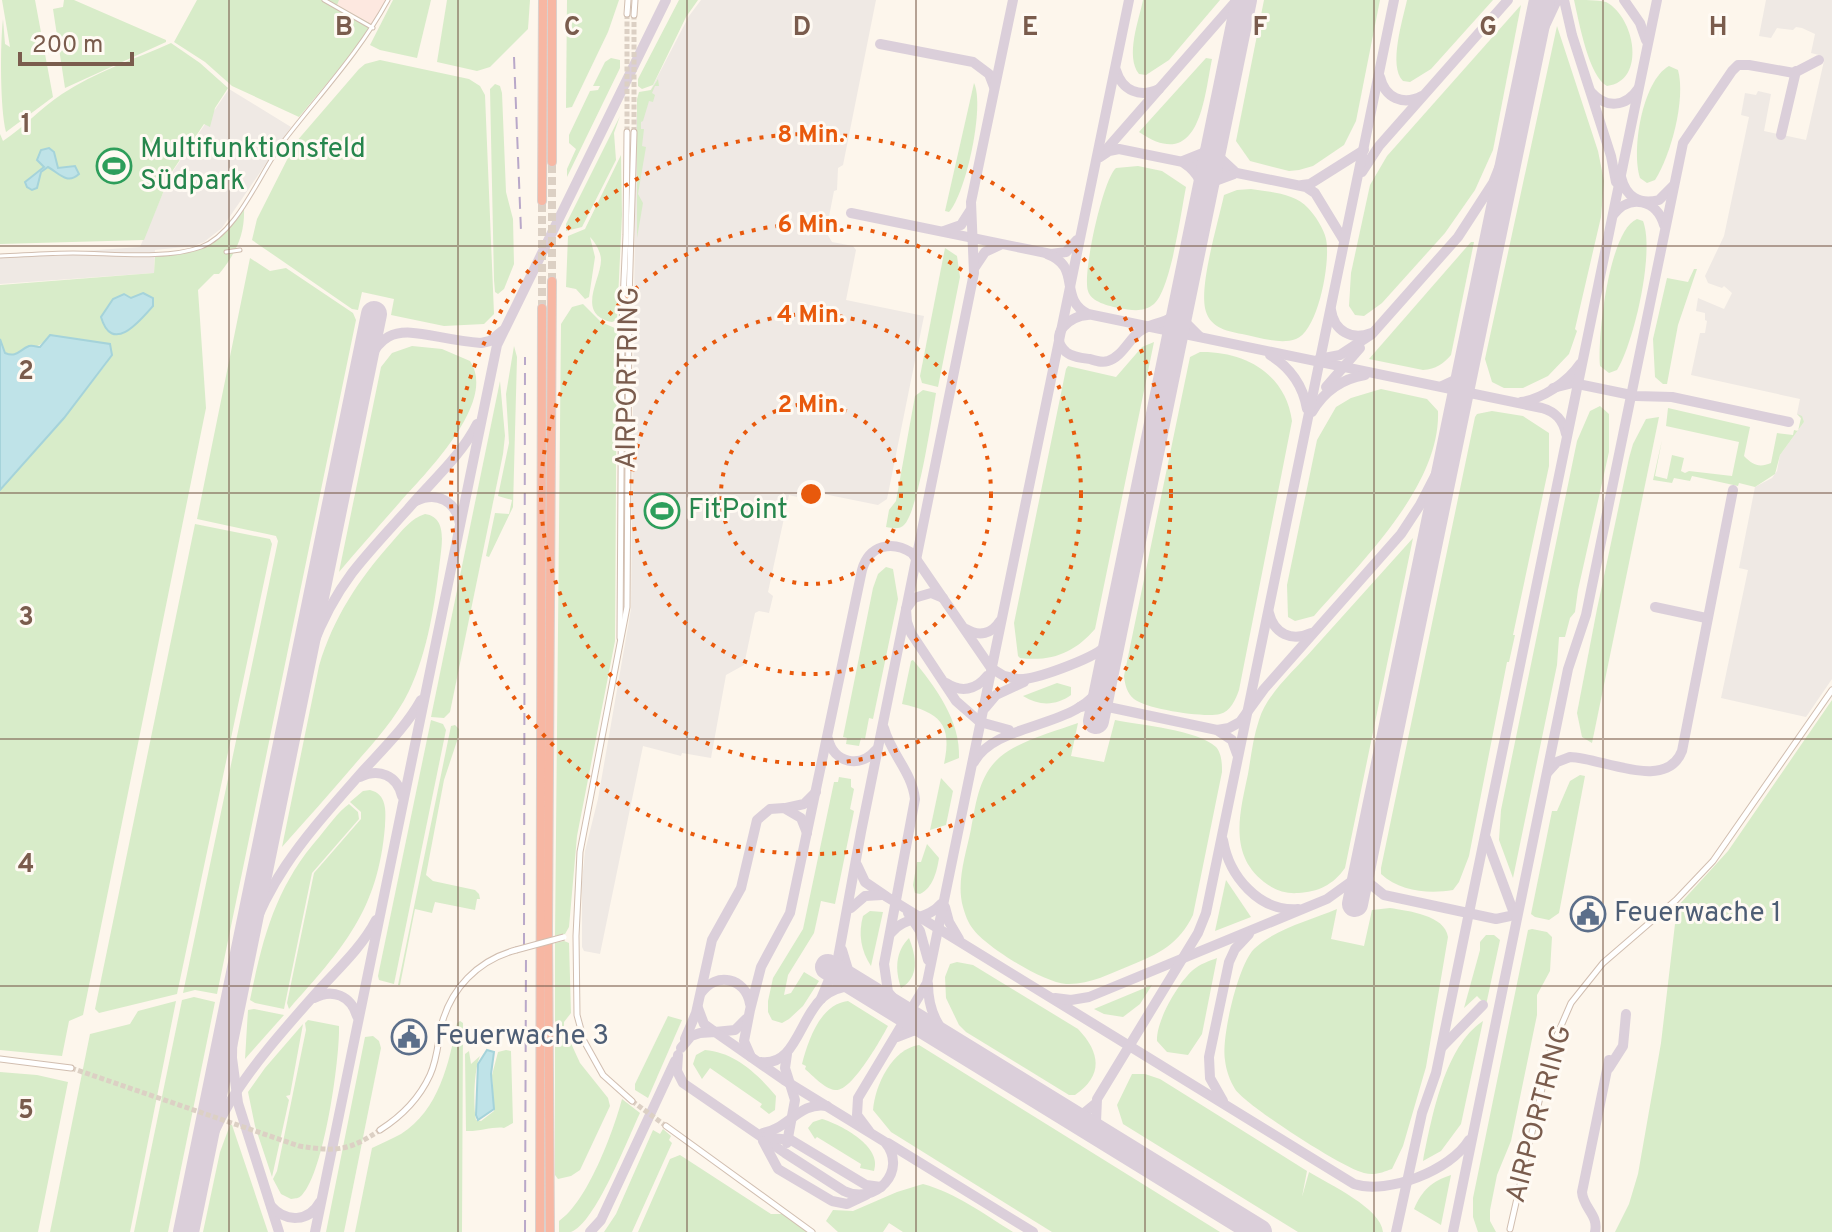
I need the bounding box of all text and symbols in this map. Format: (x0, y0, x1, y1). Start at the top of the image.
text: B (335, 12, 353, 45)
text: C (564, 12, 580, 45)
text: D (793, 12, 811, 45)
text: E (1022, 12, 1038, 45)
text: F (1253, 12, 1268, 45)
text: G (1479, 12, 1497, 45)
text: H (1709, 12, 1727, 45)
scale bar (20, 16, 132, 66)
text: 200 m (32, 31, 103, 61)
text: 1 (21, 109, 31, 142)
text: 8 Min. (777, 121, 845, 151)
place label: Multifunktionsfeld Südpark (140, 132, 366, 200)
sports icon: Multifunktionsfeld Südpark (95, 147, 133, 185)
text: 6 Min. (777, 211, 845, 241)
street label: AIRPORTRING (609, 286, 649, 470)
text: 4 Min. (777, 301, 845, 331)
text: 2 (18, 356, 34, 389)
text: 2 Min. (777, 391, 845, 421)
centre of rings (797, 480, 825, 508)
sports icon: FitPoint (643, 492, 681, 530)
place label: FitPoint (688, 493, 788, 529)
text: 3 (18, 602, 34, 635)
text: 4 (18, 849, 34, 882)
public building icon: Feuerwache 1 (1569, 895, 1607, 933)
place label: Feuerwache 1 (1614, 896, 1782, 932)
public building icon: Feuerwache 3 (390, 1018, 428, 1056)
place label: Feuerwache 3 (435, 1019, 609, 1055)
street label: AIRPORTRING (1499, 1021, 1581, 1207)
text: 5 (18, 1095, 34, 1128)

